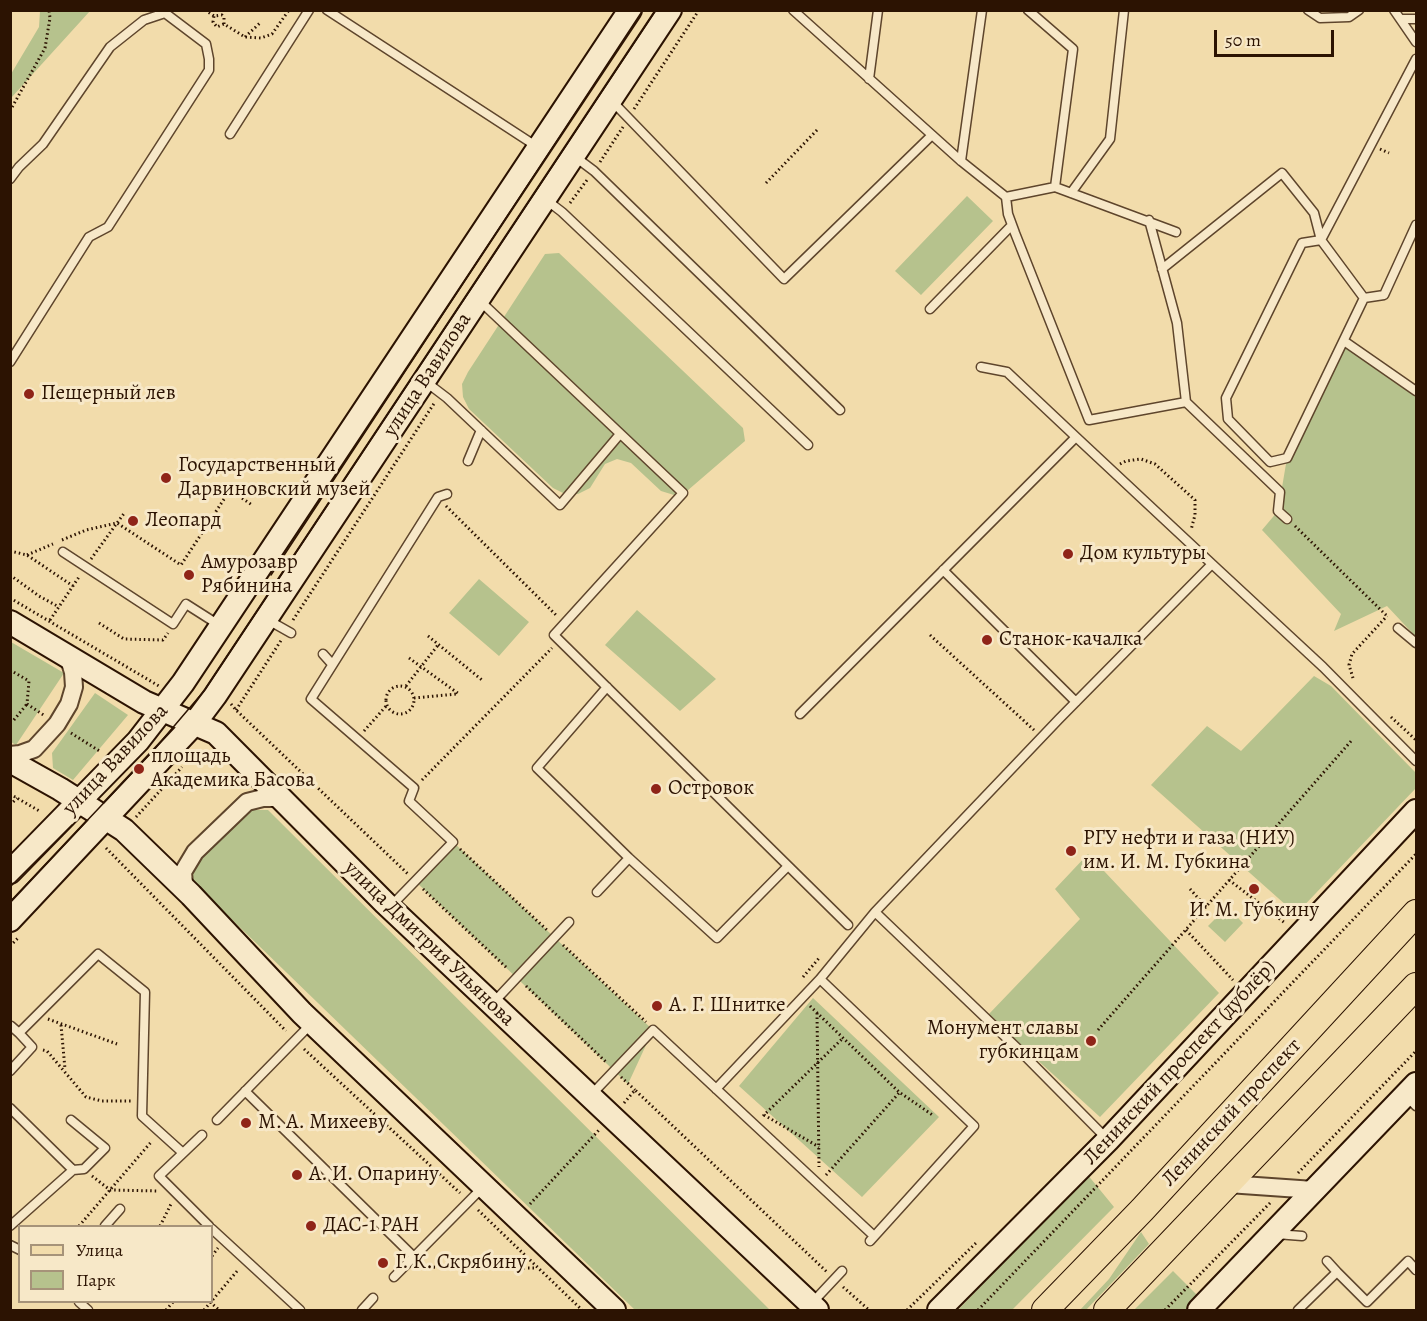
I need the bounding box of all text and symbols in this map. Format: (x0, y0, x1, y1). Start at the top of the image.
scale bar (1217, 18, 1337, 56)
text: 50 m (1225, 28, 1261, 52)
street label: улица Вавилова (378, 308, 478, 442)
place label: Пещерный лев (41, 381, 176, 407)
marker: Пещерный лев (22, 387, 36, 401)
place label: Государственный Дарвиновский музей (178, 453, 370, 503)
marker: Государственный Дарвиновский музей (159, 471, 173, 485)
place label: Леопард (145, 508, 221, 534)
marker: Леопард (126, 514, 140, 528)
place label: Дом культуры (1080, 541, 1206, 567)
marker: Дом культуры (1061, 547, 1075, 561)
place label: Амурозавр Рябинина (201, 550, 298, 600)
marker: Амурозавр Рябинина (182, 568, 196, 582)
place label: Cтанок-качалка (999, 627, 1143, 653)
marker: Cтанок-качалка (980, 633, 994, 647)
street label: улица Вавилова (58, 699, 174, 821)
place label: площадь Академика Басова (151, 744, 315, 794)
marker: площадь Академика Басова (132, 762, 146, 776)
place label: Островок (668, 776, 754, 802)
marker: Островок (649, 782, 663, 796)
place label: РГУ нефти и газа (НИУ) им. И. М. Губкина (1083, 826, 1295, 876)
marker: РГУ нефти и газа (НИУ) им. И. М. Губкина (1064, 844, 1078, 858)
street label: улица Дмитрия Ульянова (338, 856, 520, 1032)
marker: И. М. Губкину (1247, 882, 1261, 896)
place label: И. М. Губкину (1189, 898, 1319, 924)
street label: Ленинский проспект (дублёр) (1079, 956, 1281, 1170)
place label: А. Г. Шнитке (669, 993, 786, 1019)
marker: А. Г. Шнитке (650, 999, 664, 1013)
place label: Монумент славы губкинцам (927, 1016, 1079, 1066)
marker: Монумент славы губкинцам (1084, 1034, 1098, 1048)
street label: Ленинский проспект (1157, 1034, 1307, 1192)
place label: М. А. Михееву (258, 1110, 388, 1136)
marker: М. А. Михееву (239, 1116, 253, 1130)
place label: А. И. Опарину (309, 1162, 439, 1188)
marker: А. И. Опарину (290, 1168, 304, 1182)
place label: ДАС-1 РАН (323, 1213, 419, 1239)
marker: ДАС-1 РАН (304, 1219, 318, 1233)
legend (18, 1225, 213, 1303)
text: Улица (76, 1238, 123, 1262)
place label: Г. К. Скрябину (395, 1250, 526, 1276)
marker: Г. К. Скрябину (376, 1256, 390, 1270)
text: Парк (76, 1268, 116, 1292)

